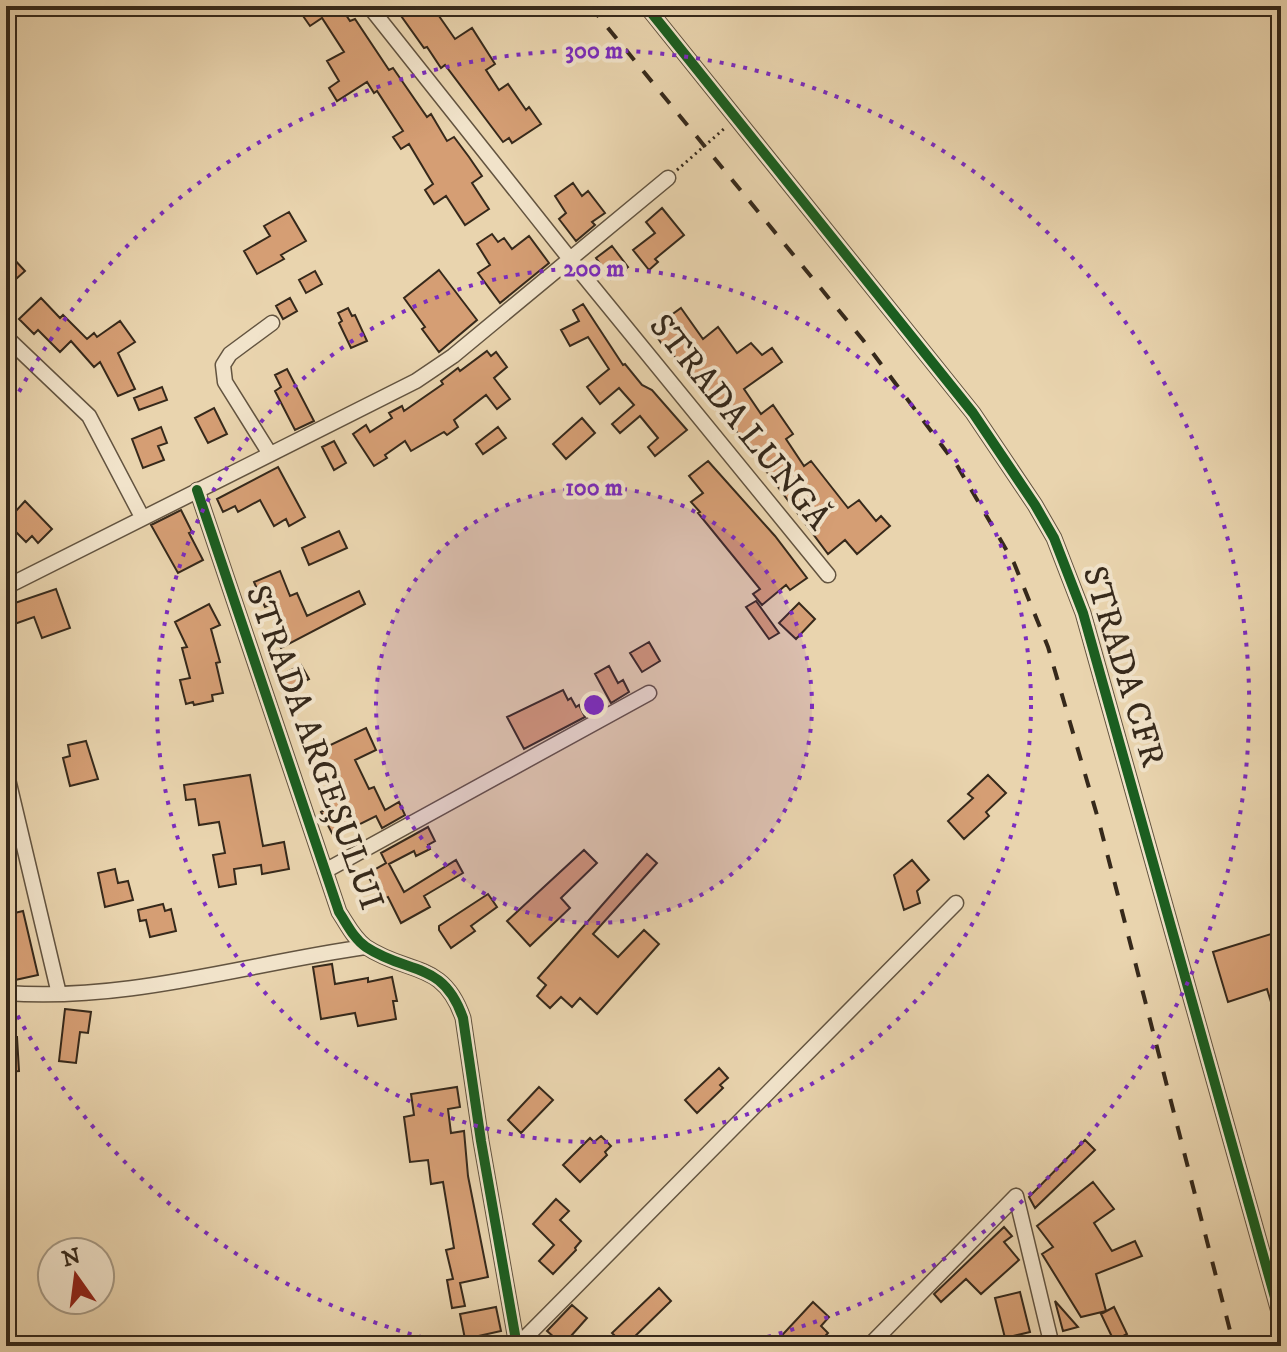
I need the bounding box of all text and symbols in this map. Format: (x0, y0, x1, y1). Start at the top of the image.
text: 300 m (565, 36, 623, 66)
text: 200 m (564, 254, 624, 284)
street label: STRADA LUNGĂ (640, 306, 839, 539)
text: 100 m (565, 473, 623, 503)
street label: STRADA CFR (1073, 561, 1174, 772)
street label: STRADA ARGEȘULUI (236, 580, 392, 916)
centre of rings (580, 691, 608, 719)
north arrow (36, 1236, 116, 1316)
text: N (59, 1243, 84, 1273)

